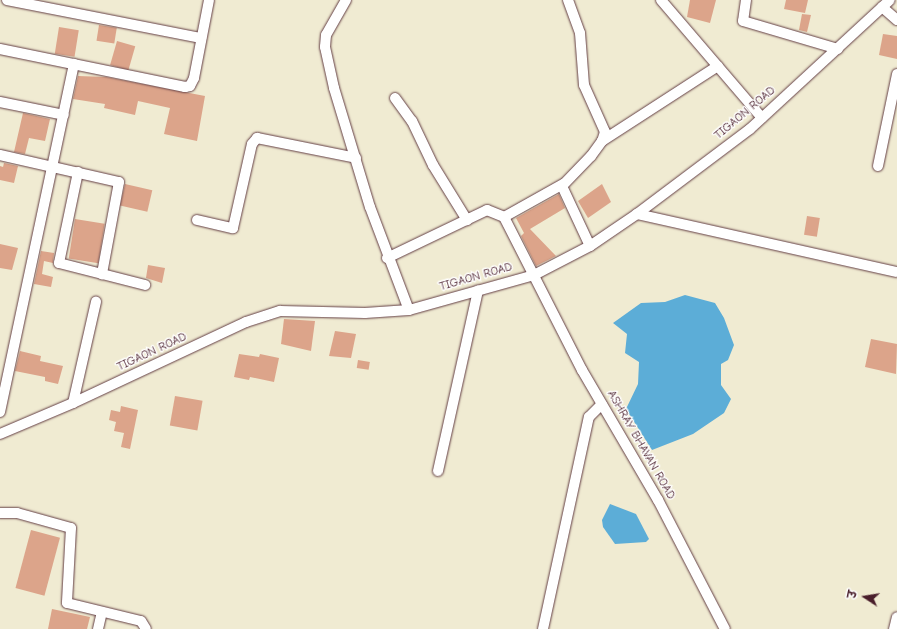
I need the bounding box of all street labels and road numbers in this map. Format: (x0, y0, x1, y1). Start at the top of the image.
street label: TIGAON ROAD (712, 83, 778, 143)
street label: TIGAON ROAD (438, 260, 514, 294)
street label: TIGAON ROAD (115, 330, 189, 374)
street label: ASHRAY BHAVAN ROAD (604, 388, 678, 502)

